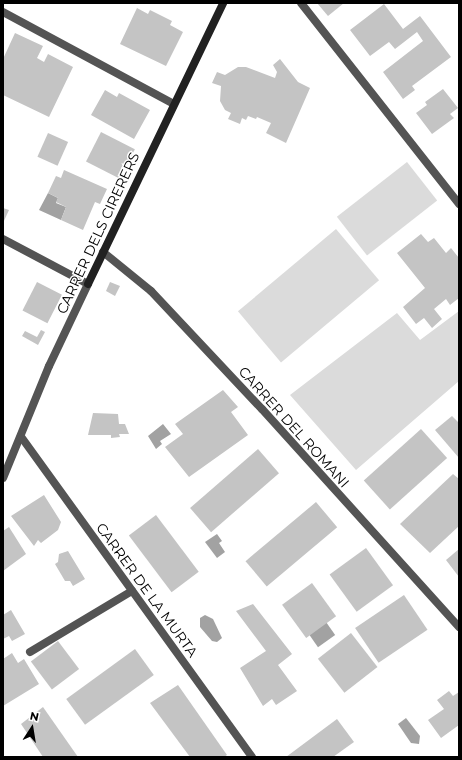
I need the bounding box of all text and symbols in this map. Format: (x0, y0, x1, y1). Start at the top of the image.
street label: CARRER DELS CIRERERS (53, 150, 143, 316)
street label: CARRER DEL ROMANI (235, 363, 353, 491)
street label: CARRER DE LA MURTA (93, 520, 201, 660)
north arrow (12, 708, 52, 748)
text: N (29, 708, 40, 724)

